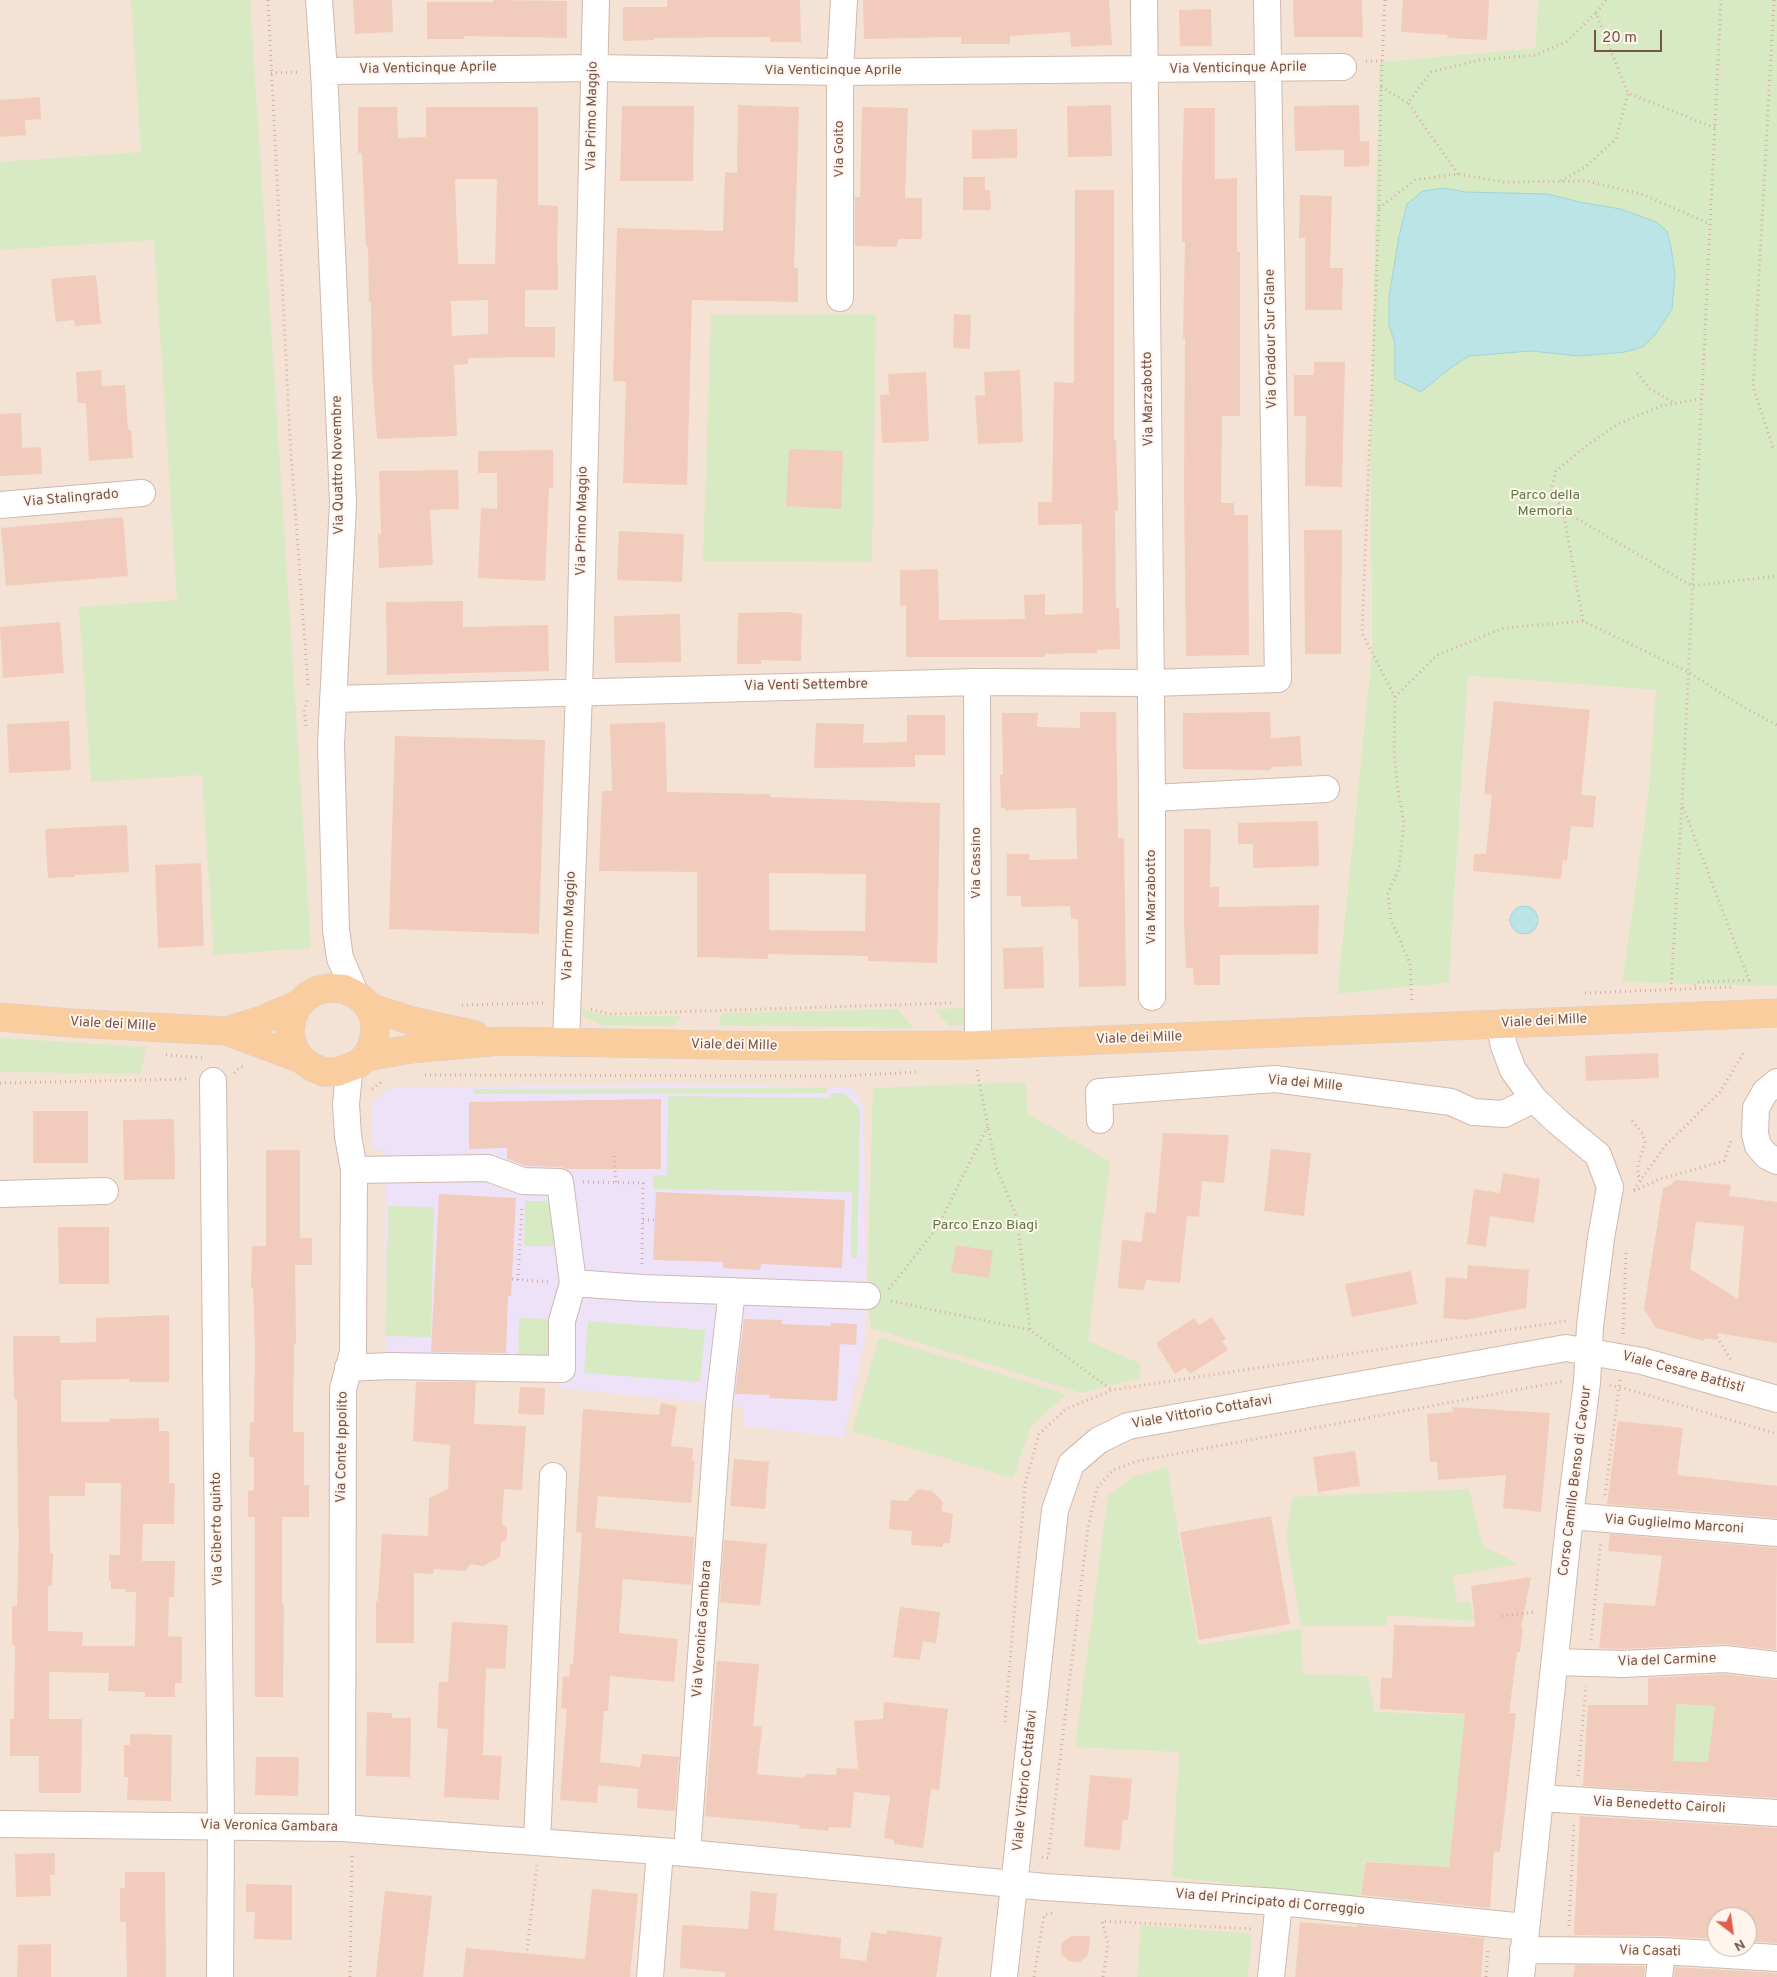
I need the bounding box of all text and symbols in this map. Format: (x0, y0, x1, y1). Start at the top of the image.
scale bar (1597, 20, 1664, 52)
text: 20 m (1602, 29, 1637, 48)
street label: Via Venticinque Aprile (359, 59, 497, 79)
street label: Via Venticinque Aprile (1169, 59, 1307, 79)
street label: Via Primo Maggio (584, 61, 602, 171)
street label: Via Venticinque Aprile (764, 63, 902, 79)
street label: Via Goito (832, 120, 848, 178)
street label: Via Oradour Sur Glane (1262, 269, 1282, 409)
street label: Via Marzabotto (1140, 351, 1158, 447)
street label: Via Quattro Novembre (329, 395, 349, 535)
street label: Via Primo Maggio (574, 466, 592, 576)
street label: Via Stalingrado (23, 486, 119, 512)
park label: Parco della Memoria (1510, 488, 1580, 520)
street label: Via Venti Settembre (744, 677, 868, 695)
street label: Via Cassino (969, 827, 985, 899)
street label: Via Marzabotto (1144, 849, 1160, 945)
street label: Via Primo Maggio (560, 871, 580, 981)
street label: Viale dei Mille (1500, 1011, 1588, 1033)
street label: Viale dei Mille (69, 1014, 157, 1036)
street label: Viale dei Mille (1096, 1029, 1182, 1049)
street label: Viale dei Mille (691, 1037, 777, 1055)
street label: Via dei Mille (1267, 1072, 1343, 1096)
park label: Parco Enzo Biagi (932, 1218, 1038, 1234)
street label: Viale Cesare Battisti (1620, 1349, 1746, 1397)
street label: Corso Camillo Benso di Cavour (1556, 1385, 1596, 1577)
street label: Via Conte Ippolito (334, 1391, 352, 1503)
street label: Viale Vittorio Cottafavi (1130, 1392, 1274, 1434)
street label: Via Giberto quinto (209, 1472, 227, 1586)
street label: Via Guglielmo Marconi (1604, 1512, 1744, 1538)
street label: Via Veronica Gambara (690, 1560, 716, 1698)
street label: Via del Carmine (1617, 1651, 1717, 1671)
street label: Viale Vittorio Cottafavi (1010, 1709, 1042, 1853)
street label: Via Benedetto Cairoli (1592, 1794, 1726, 1818)
street label: Via Veronica Gambara (200, 1817, 338, 1837)
street label: Via del Principato di Correggio (1174, 1886, 1366, 1920)
north arrow (1707, 1907, 1757, 1957)
text: N (1731, 1935, 1748, 1954)
street label: Via Casati (1619, 1943, 1681, 1961)

